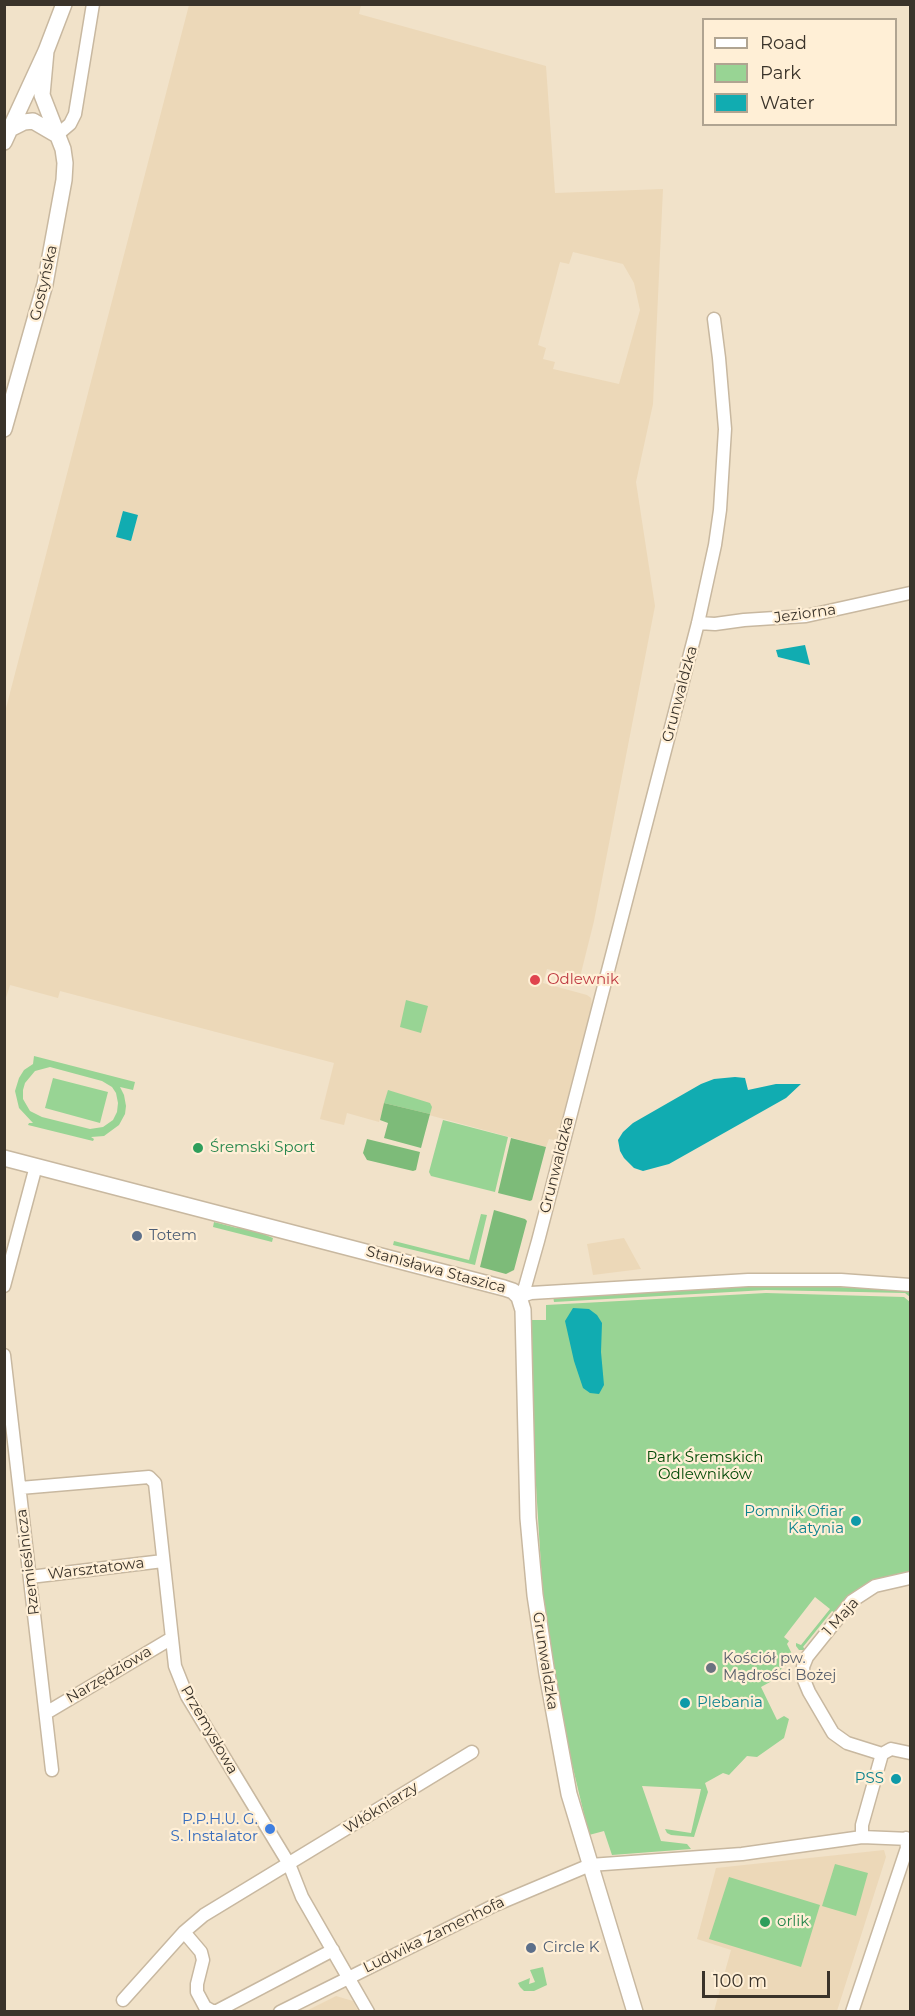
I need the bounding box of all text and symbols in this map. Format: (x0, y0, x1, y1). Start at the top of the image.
legend (702, 18, 897, 126)
text: Road (760, 32, 807, 54)
text: Park (760, 62, 801, 84)
text: Water (760, 92, 815, 114)
street label: Gostyńska (27, 243, 61, 323)
street label: Jeziorna (773, 601, 837, 627)
street label: Grunwaldzka (659, 644, 701, 744)
place label: Odlewnik (547, 971, 619, 989)
marker: Odlewnik (528, 973, 542, 987)
street label: Grunwaldzka (536, 1115, 578, 1215)
place label: Śremski Sport (210, 1139, 315, 1157)
marker: Śremski Sport (191, 1141, 205, 1155)
place label: Totem (149, 1227, 197, 1245)
marker: Totem (130, 1229, 144, 1243)
street label: Stanisława Staszica (364, 1243, 508, 1297)
park label: Park Śremskich Odlewników (646, 1449, 764, 1484)
place label: Pomnik Ofiar Katynia (744, 1503, 844, 1538)
street label: Rzemieślnicza (13, 1508, 43, 1616)
marker: Pomnik Ofiar Katynia (849, 1514, 863, 1528)
street label: Warsztatowa (47, 1554, 145, 1584)
street label: 1 Maja (819, 1594, 863, 1640)
street label: Grunwaldzka (528, 1611, 562, 1711)
street label: Narzędziowa (63, 1642, 155, 1708)
place label: Kościół pw. Mądrości Bożej (723, 1650, 836, 1685)
marker: Kościół pw. Mądrości Bożej (704, 1661, 718, 1675)
street label: Przemysłowa (176, 1683, 242, 1777)
place label: Plebania (697, 1694, 763, 1712)
marker: Plebania (678, 1696, 692, 1710)
place label: PSS (855, 1770, 884, 1788)
marker: PSS (889, 1772, 903, 1786)
street label: Włókniarzy (341, 1778, 421, 1838)
place label: P.P.H.U. G. S. Instalator (171, 1811, 258, 1846)
marker: P.P.H.U. G. S. Instalator (263, 1822, 277, 1836)
street label: Ludwika Zamenhofa (360, 1893, 508, 1977)
place label: orlik (777, 1913, 809, 1931)
marker: orlik (758, 1915, 772, 1929)
place label: Circle K (543, 1939, 600, 1957)
marker: Circle K (524, 1941, 538, 1955)
scale bar (705, 1959, 832, 1997)
text: 100 m (713, 1970, 767, 1992)

